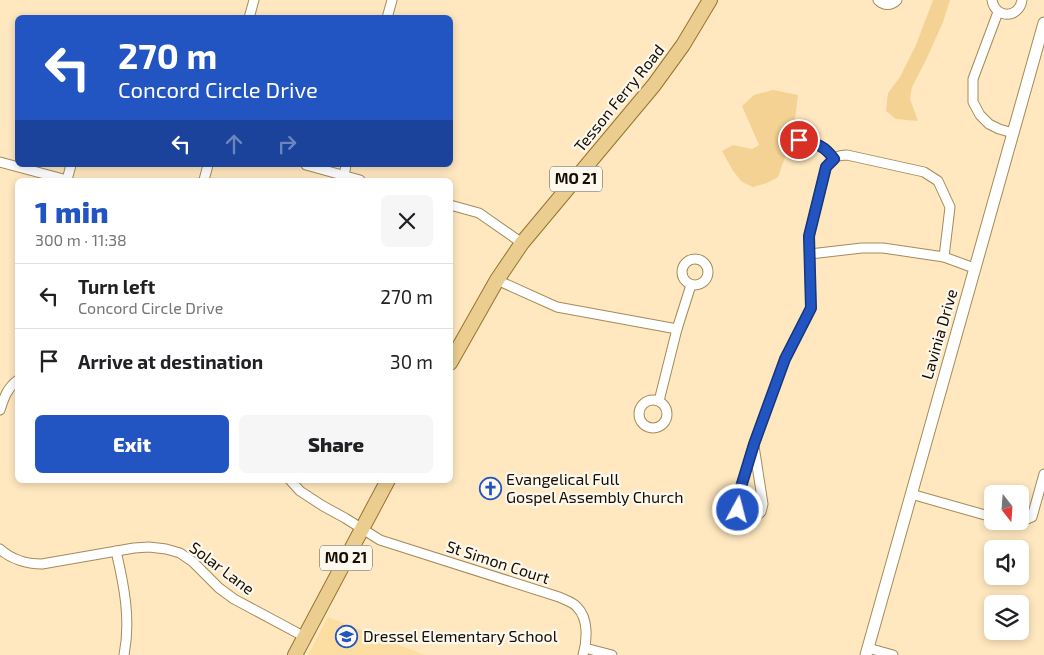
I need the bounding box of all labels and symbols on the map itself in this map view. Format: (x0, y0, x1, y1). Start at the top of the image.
street label: Tesson Ferry Road (569, 40, 668, 155)
pin (778, 119, 820, 161)
road number: MO 21 (550, 166, 602, 192)
street label: Lavinia Drive (917, 287, 960, 381)
place label: Evangelical Full Gospel Assembly Church (506, 469, 684, 506)
church icon: Evangelical Full Gospel Assembly Church (478, 476, 502, 500)
position arrow (711, 483, 763, 535)
north arrow (984, 485, 1029, 530)
street label: St Simon Court (444, 536, 552, 587)
street label: Solar Lane (186, 537, 258, 598)
road number: MO 21 (320, 546, 372, 570)
school or university icon: Dressel Elementary School (335, 624, 359, 648)
place label: Dressel Elementary School (363, 626, 558, 645)

